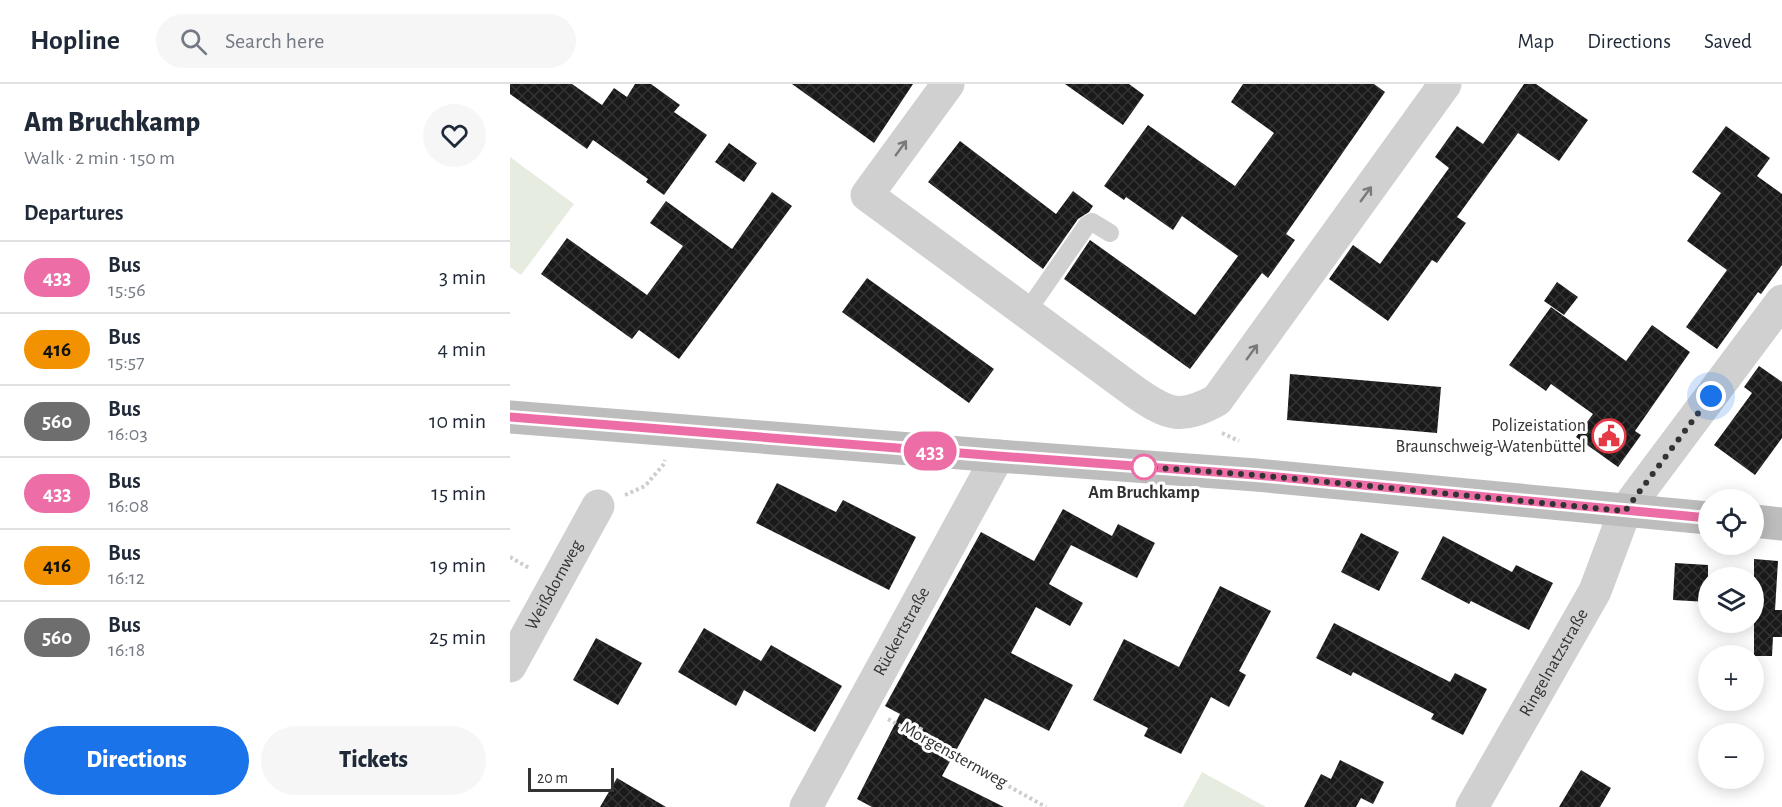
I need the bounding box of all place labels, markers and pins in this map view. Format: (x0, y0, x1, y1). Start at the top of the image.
place label: Polizeistation Braunschweig-Watenbüttel (1395, 417, 1586, 456)
public building icon: Polizeistation Braunschweig-Watenbüttel (1591, 418, 1627, 454)
marker: Am Bruchkamp (1131, 454, 1157, 480)
place label: Am Bruchkamp (1088, 484, 1200, 502)

